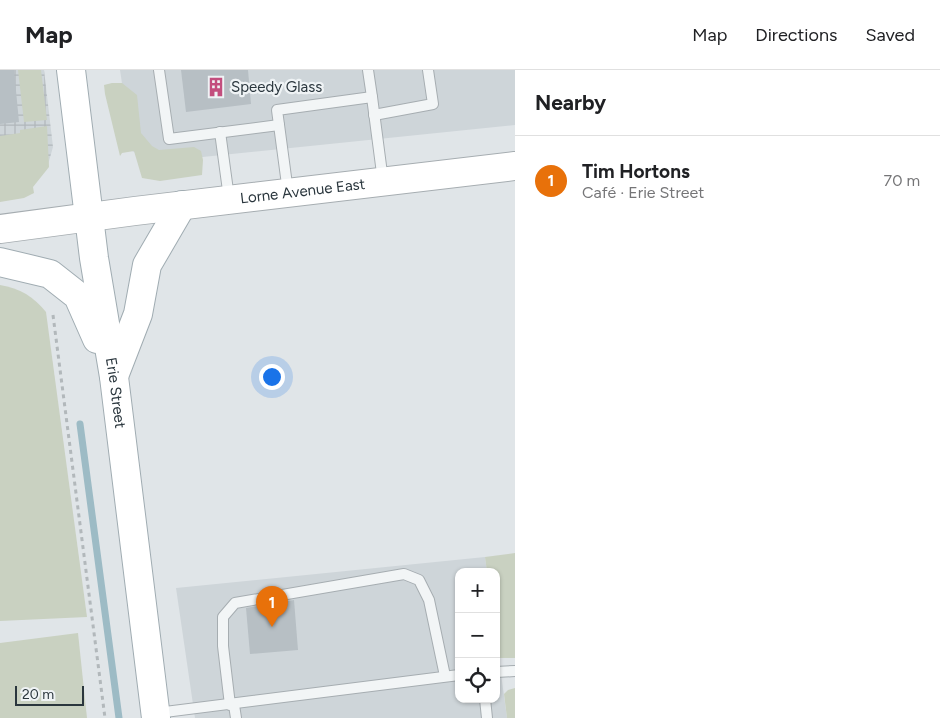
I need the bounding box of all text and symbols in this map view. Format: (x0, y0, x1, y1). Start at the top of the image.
text: Map (25, 20, 73, 49)
text: Map (692, 24, 727, 46)
text: Directions (755, 24, 837, 46)
text: Saved (865, 24, 915, 46)
building icon: Speedy Glass (205, 76, 227, 98)
place label: Speedy Glass (231, 78, 322, 96)
text: Nearby (535, 90, 606, 115)
text: Tim Hortons (582, 160, 690, 183)
text: 1 (548, 171, 554, 190)
text: 70 m (884, 171, 920, 190)
street label: Lorne Avenue East (239, 175, 366, 207)
text: Café · Erie Street (582, 183, 704, 202)
street label: Erie Street (102, 356, 129, 430)
your location (259, 364, 285, 390)
map controls (455, 568, 500, 703)
button: + (455, 568, 500, 613)
pin: 1 (256, 586, 288, 627)
button: − (455, 613, 500, 658)
button: locate (455, 658, 500, 703)
scale bar (15, 683, 84, 706)
text: 20 m (22, 686, 54, 703)

